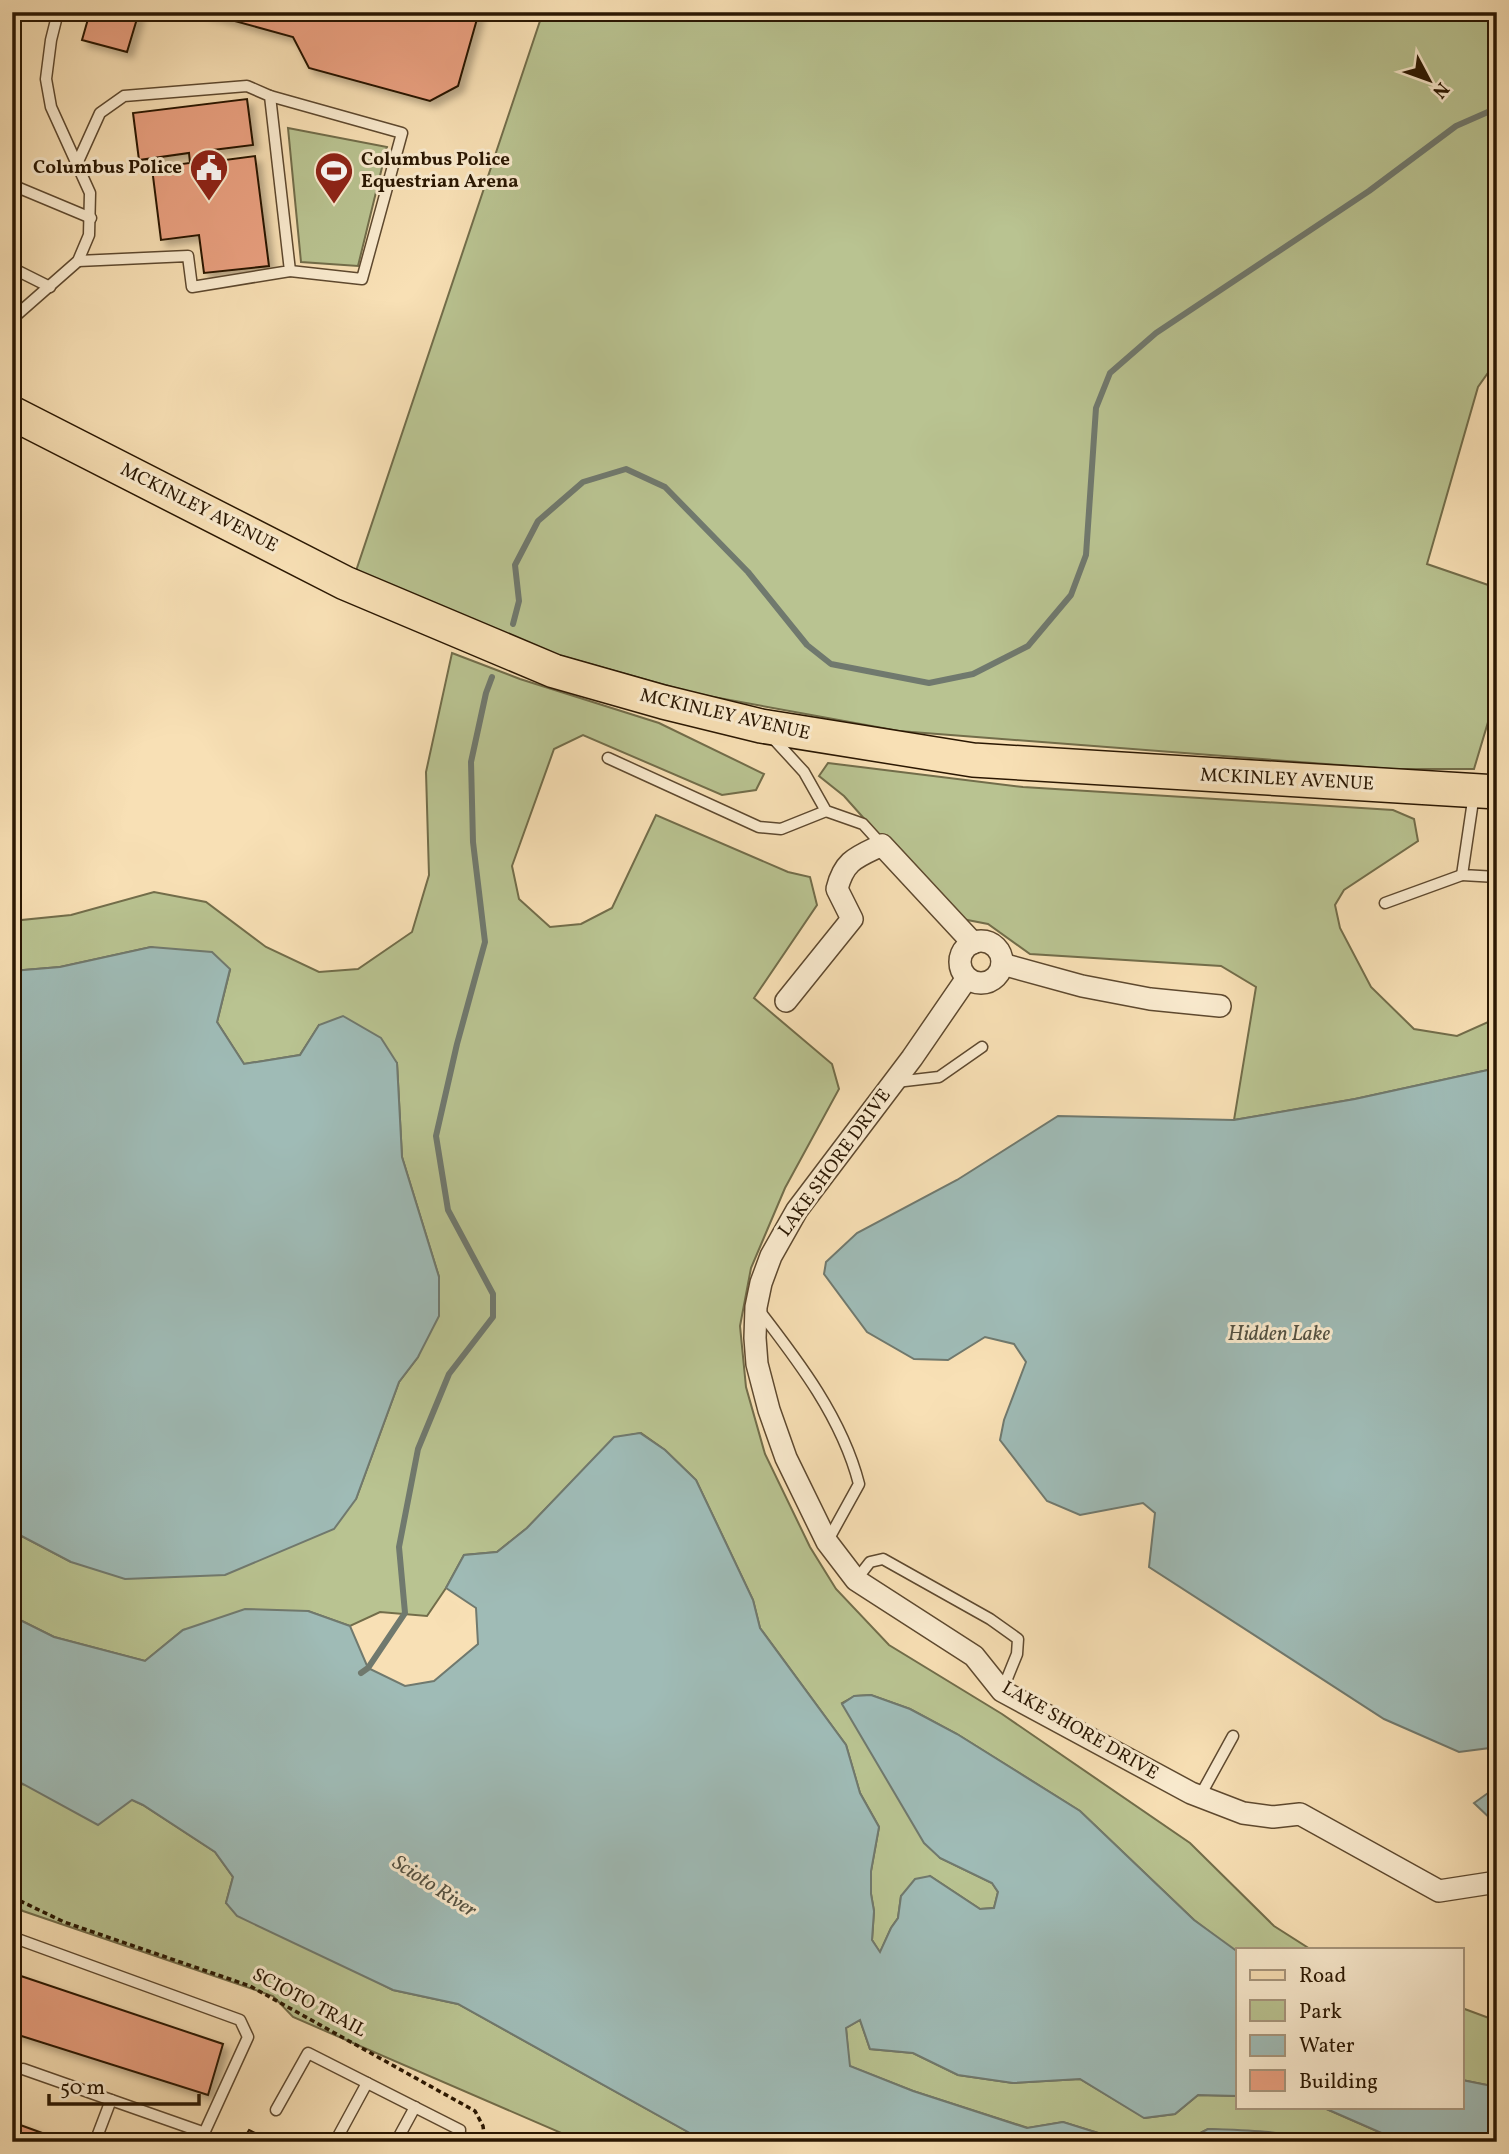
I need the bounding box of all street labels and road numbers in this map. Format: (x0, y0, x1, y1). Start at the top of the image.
street label: MCKINLEY AVENUE (116, 457, 282, 559)
street label: MCKINLEY AVENUE (637, 683, 813, 747)
street label: MCKINLEY AVENUE (1199, 762, 1375, 798)
street label: LAKE SHORE DRIVE (772, 1084, 898, 1242)
street label: LAKE SHORE DRIVE (997, 1675, 1163, 1787)
street label: SCIOTO TRAIL (247, 1962, 371, 2044)

